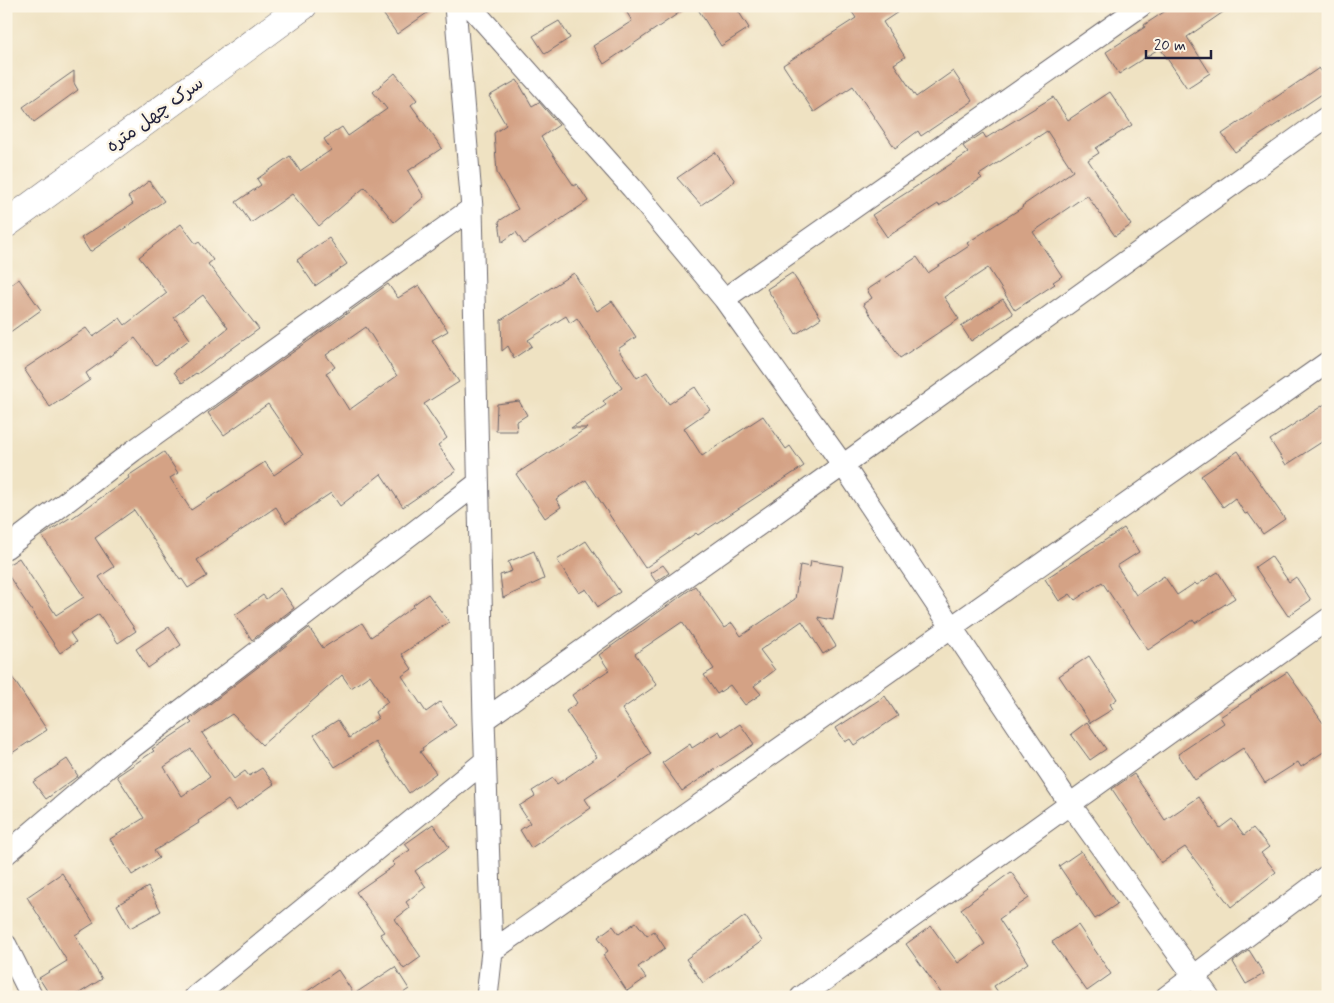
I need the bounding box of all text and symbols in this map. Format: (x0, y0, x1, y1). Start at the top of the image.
scale bar (1146, 28, 1212, 60)
text: 20 m (1154, 36, 1186, 56)
street label: سرک چهل متره (101, 72, 209, 158)

